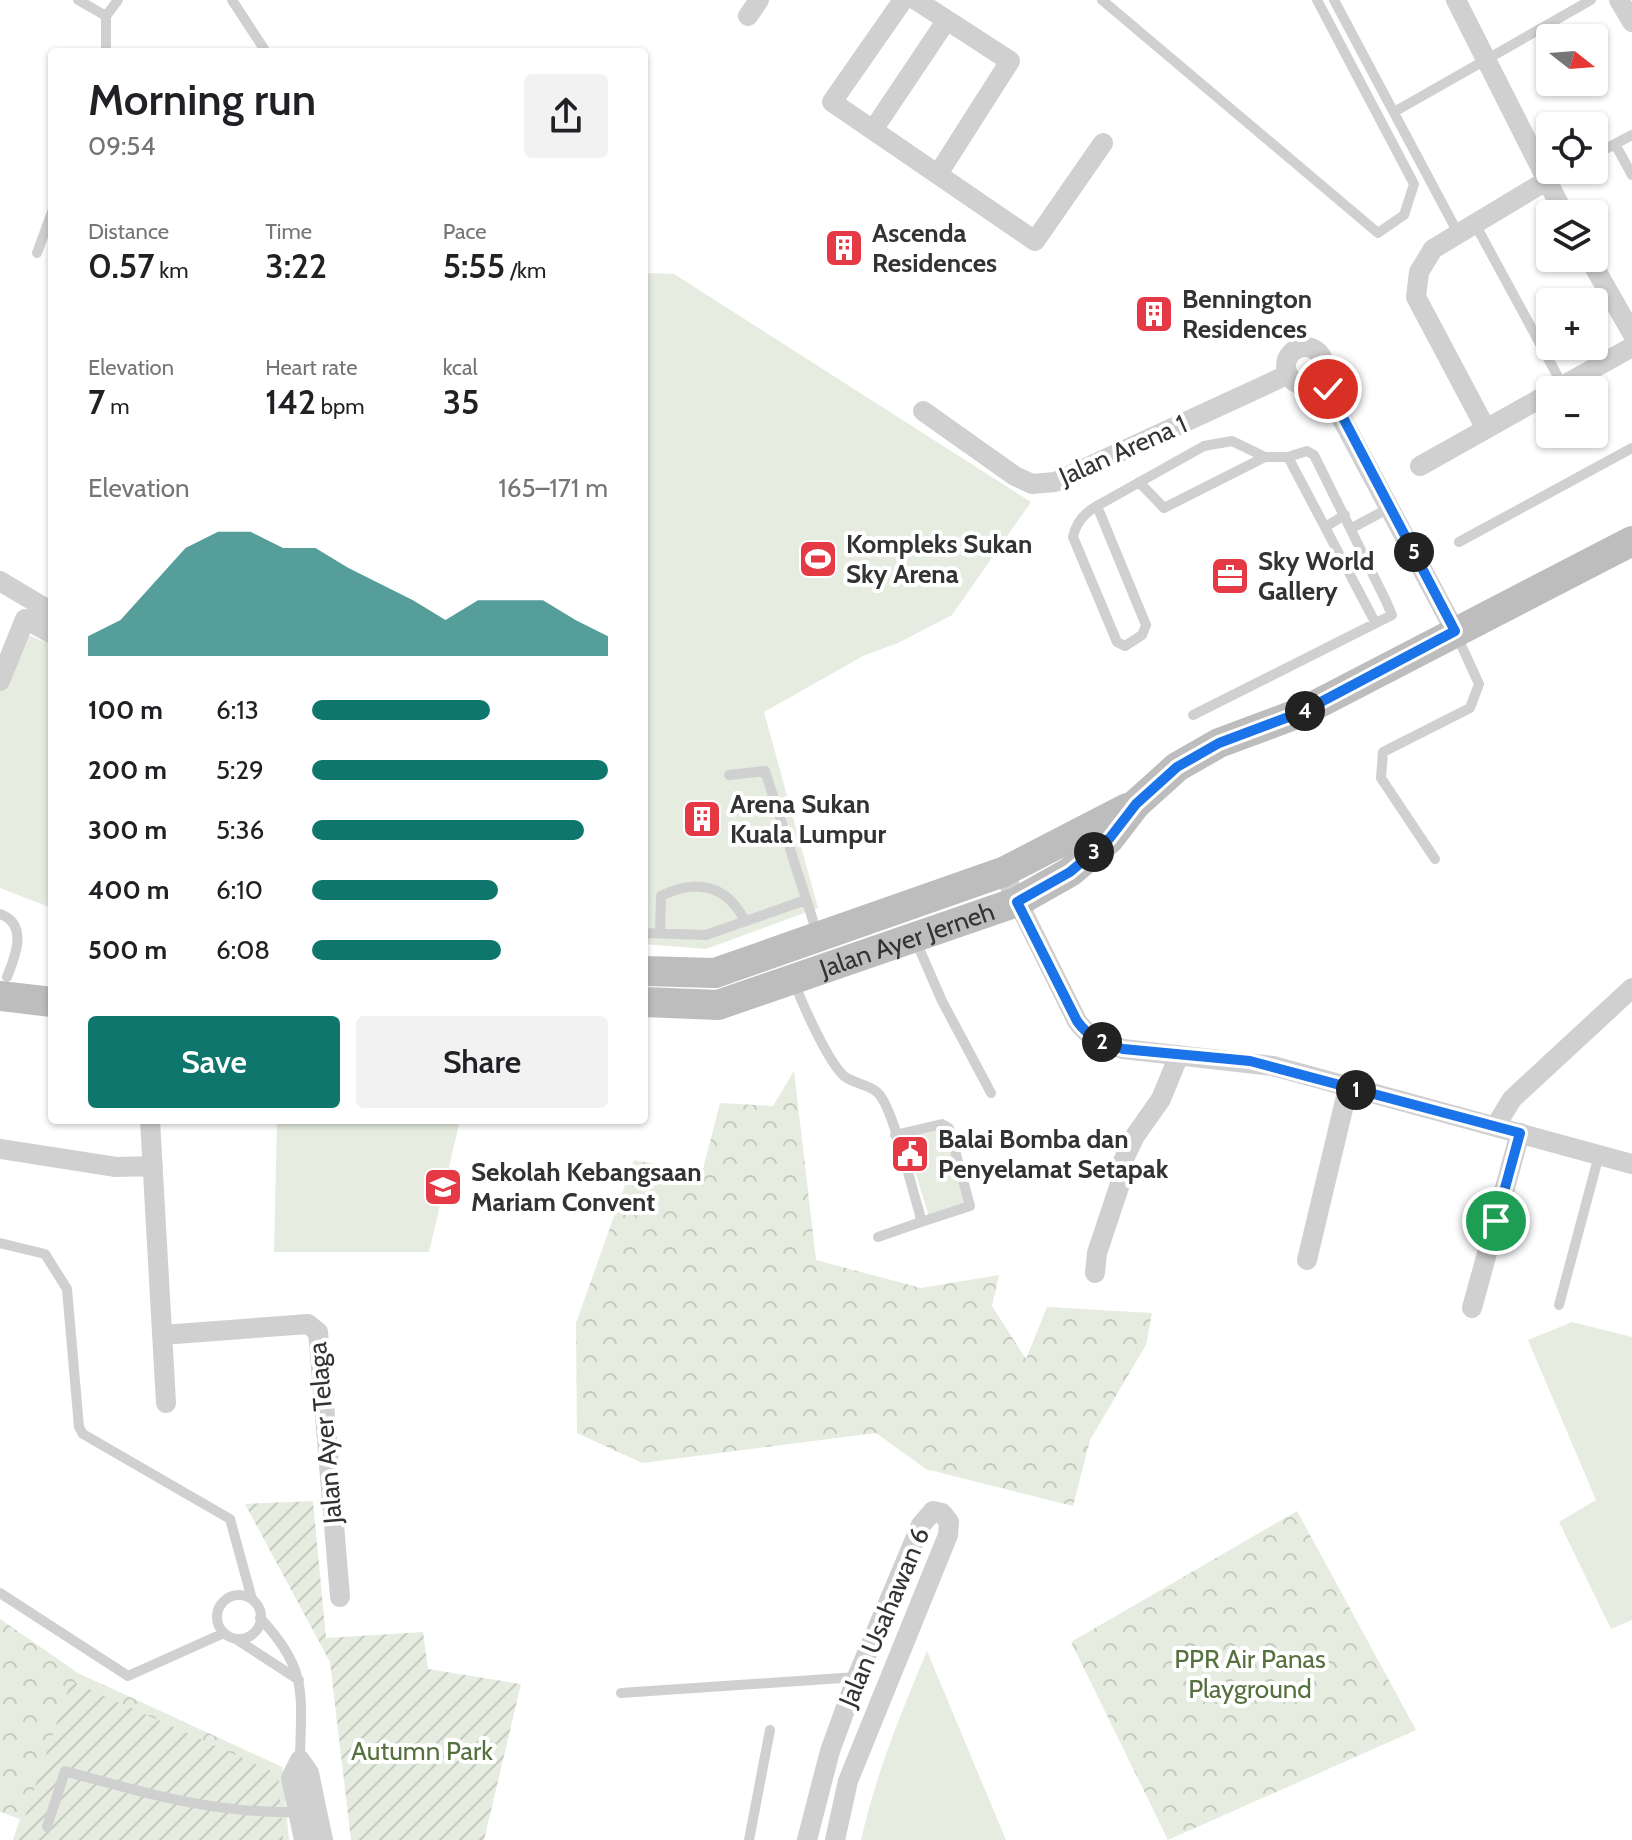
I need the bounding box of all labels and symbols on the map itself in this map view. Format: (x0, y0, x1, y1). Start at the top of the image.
north arrow (1536, 24, 1608, 96)
place label: Ascenda Residences (872, 217, 997, 279)
building icon: Ascenda Residences (823, 227, 865, 269)
place label: Bennington Residences (1182, 283, 1312, 345)
building icon: Bennington Residences (1133, 293, 1175, 335)
pin (1294, 355, 1362, 423)
street label: Jalan Arena 1 (1053, 408, 1192, 493)
place label: Kompleks Sukan Sky Arena (846, 528, 1032, 590)
pin: 5 (1394, 532, 1434, 572)
sports icon: Kompleks Sukan Sky Arena (797, 538, 839, 580)
place label: Sky World Gallery (1258, 545, 1374, 607)
office icon: Sky World Gallery (1209, 555, 1251, 597)
pin: 4 (1285, 691, 1325, 731)
place label: Arena Sukan Kuala Lumpur (730, 788, 886, 850)
building icon: Arena Sukan Kuala Lumpur (681, 798, 723, 840)
pin: 3 (1074, 832, 1114, 872)
street label: Jalan Ayer Jerneh (814, 895, 999, 985)
pin: 2 (1082, 1022, 1122, 1062)
pin: 1 (1336, 1070, 1376, 1110)
place label: Balai Bomba dan Penyelamat Setapak (938, 1123, 1169, 1185)
public building icon: Balai Bomba dan Penyelamat Setapak (889, 1133, 931, 1175)
place label: Sekolah Kebangsaan Mariam Convent (471, 1156, 702, 1218)
school or university icon: Sekolah Kebangsaan Mariam Convent (422, 1166, 464, 1208)
pin (1462, 1187, 1530, 1255)
street label: Jalan Ayer Telaga (301, 1340, 349, 1526)
street label: Jalan Usahawan 6 (831, 1522, 936, 1713)
park label: PPR Air Panas Playground (1174, 1643, 1326, 1705)
park label: Autumn Park (351, 1735, 493, 1767)

